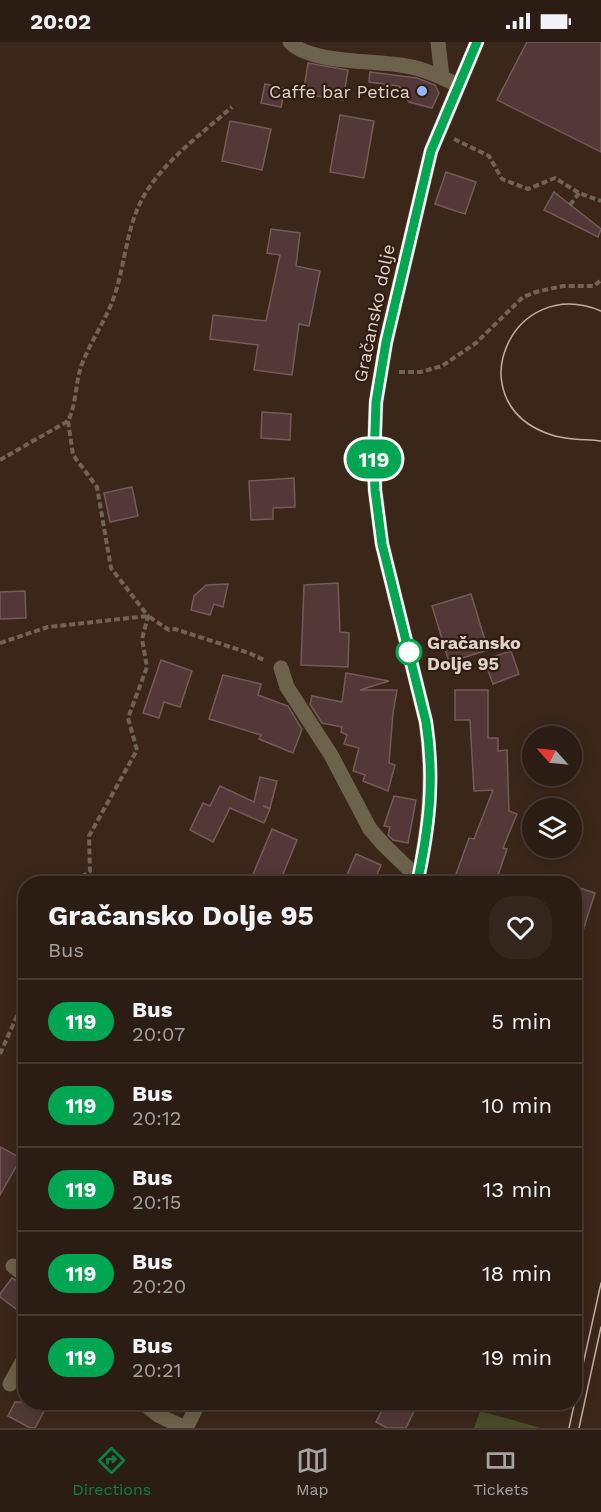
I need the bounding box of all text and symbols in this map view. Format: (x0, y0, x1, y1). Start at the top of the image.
text: 20:02 (30, 9, 91, 34)
place label: Caffe bar Petica (269, 81, 410, 102)
marker: Caffe bar Petica (415, 84, 429, 98)
street label: Gračansko dolje (349, 242, 399, 384)
line badge: 119 (340, 440, 409, 478)
text: 119 (358, 447, 390, 472)
place label: Gračansko Dolje 95 (427, 632, 521, 674)
marker: Gračansko Dolje 95 (396, 639, 422, 665)
north arrow (522, 726, 582, 786)
map controls (522, 726, 582, 858)
button: layers (522, 798, 582, 858)
button: heart (489, 896, 552, 959)
text: Gračansko Dolje 95 (48, 899, 314, 932)
text: Bus (48, 938, 84, 962)
text: Bus (132, 997, 172, 1022)
text: 119 (65, 1009, 97, 1034)
text: 5 min (491, 1009, 552, 1034)
text: 20:07 (132, 1022, 185, 1046)
text: Bus (132, 1081, 172, 1106)
text: 119 (65, 1093, 97, 1118)
text: 10 min (482, 1093, 552, 1118)
text: 20:12 (132, 1106, 181, 1130)
text: Bus (132, 1165, 172, 1190)
text: 119 (65, 1177, 97, 1202)
text: 13 min (483, 1177, 552, 1202)
text: 20:15 (132, 1190, 181, 1214)
text: Bus (132, 1249, 172, 1274)
text: 119 (65, 1261, 97, 1286)
text: 18 min (482, 1261, 552, 1286)
text: 20:20 (132, 1274, 186, 1298)
text: Bus (132, 1333, 172, 1358)
text: 119 (65, 1345, 97, 1370)
text: 19 min (482, 1345, 552, 1370)
text: 20:21 (132, 1358, 181, 1382)
tab: Directions (72, 1444, 151, 1499)
tab: Map (296, 1444, 329, 1499)
tab: Tickets (473, 1444, 529, 1499)

